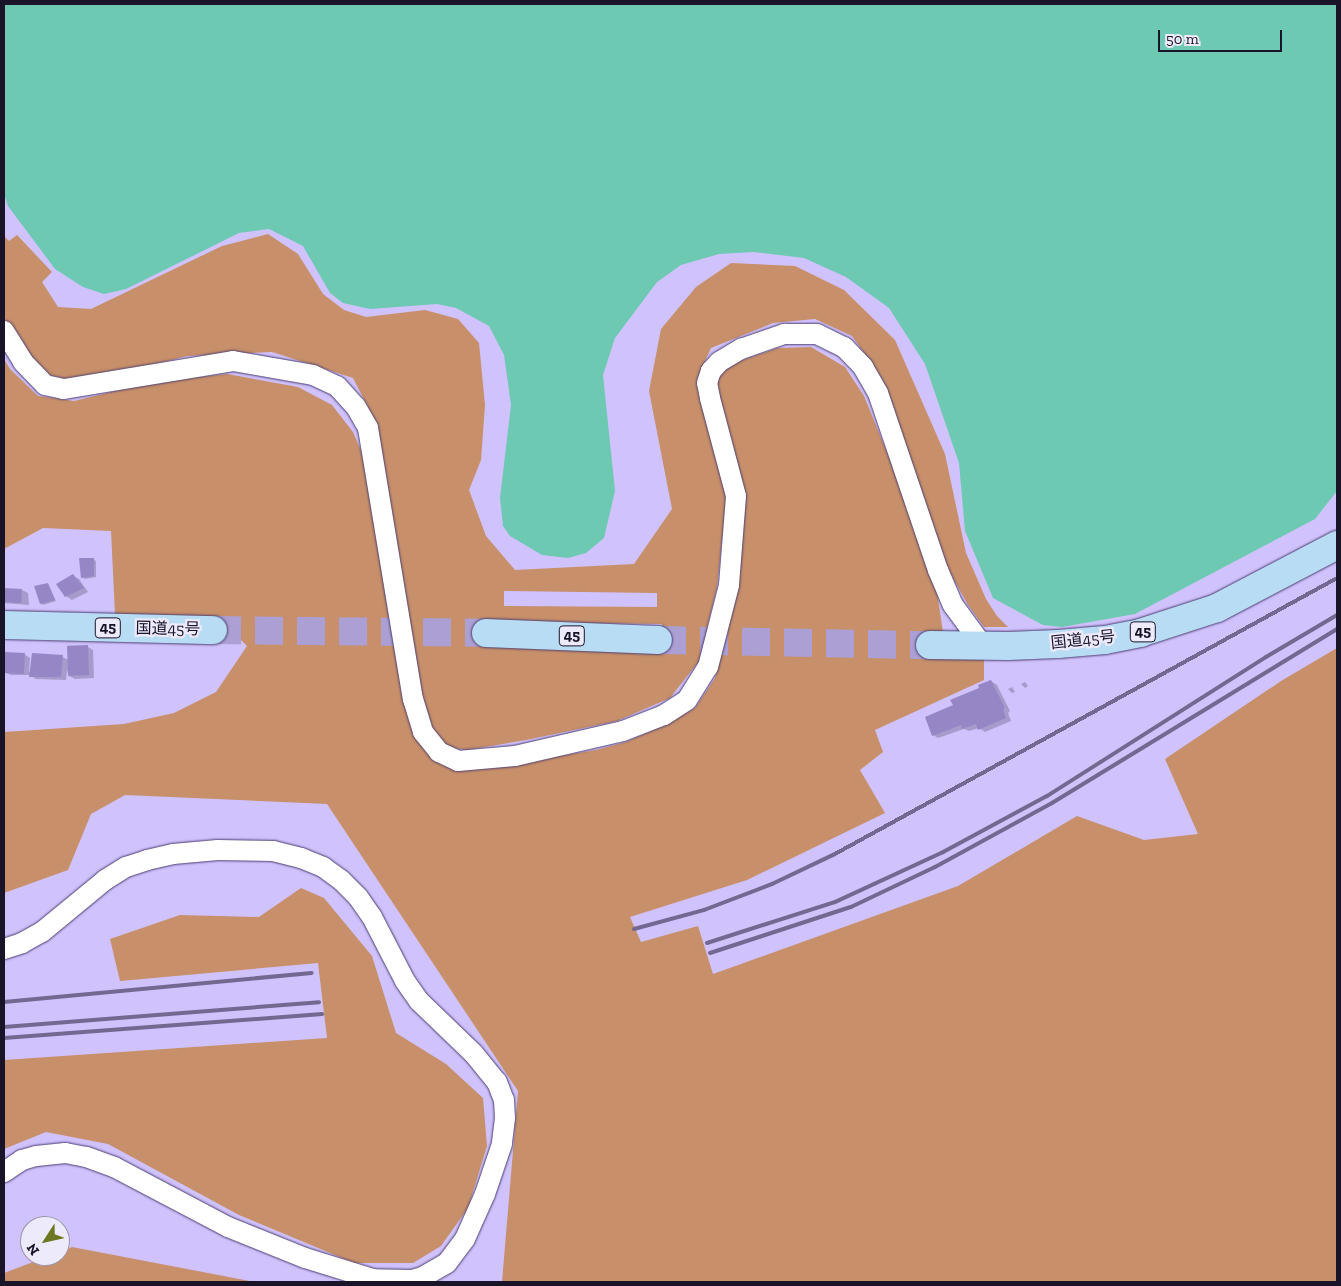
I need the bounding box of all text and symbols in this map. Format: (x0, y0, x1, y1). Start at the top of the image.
scale bar (1161, 20, 1285, 52)
text: 50 m (1166, 30, 1199, 48)
road number: 45 (94, 616, 122, 640)
street label: 国道45号 (135, 619, 201, 639)
road number: 45 (1129, 620, 1157, 644)
road number: 45 (558, 624, 586, 648)
street label: 国道45号 (1050, 627, 1116, 653)
north arrow (20, 1216, 70, 1266)
text: N (23, 1240, 43, 1259)

